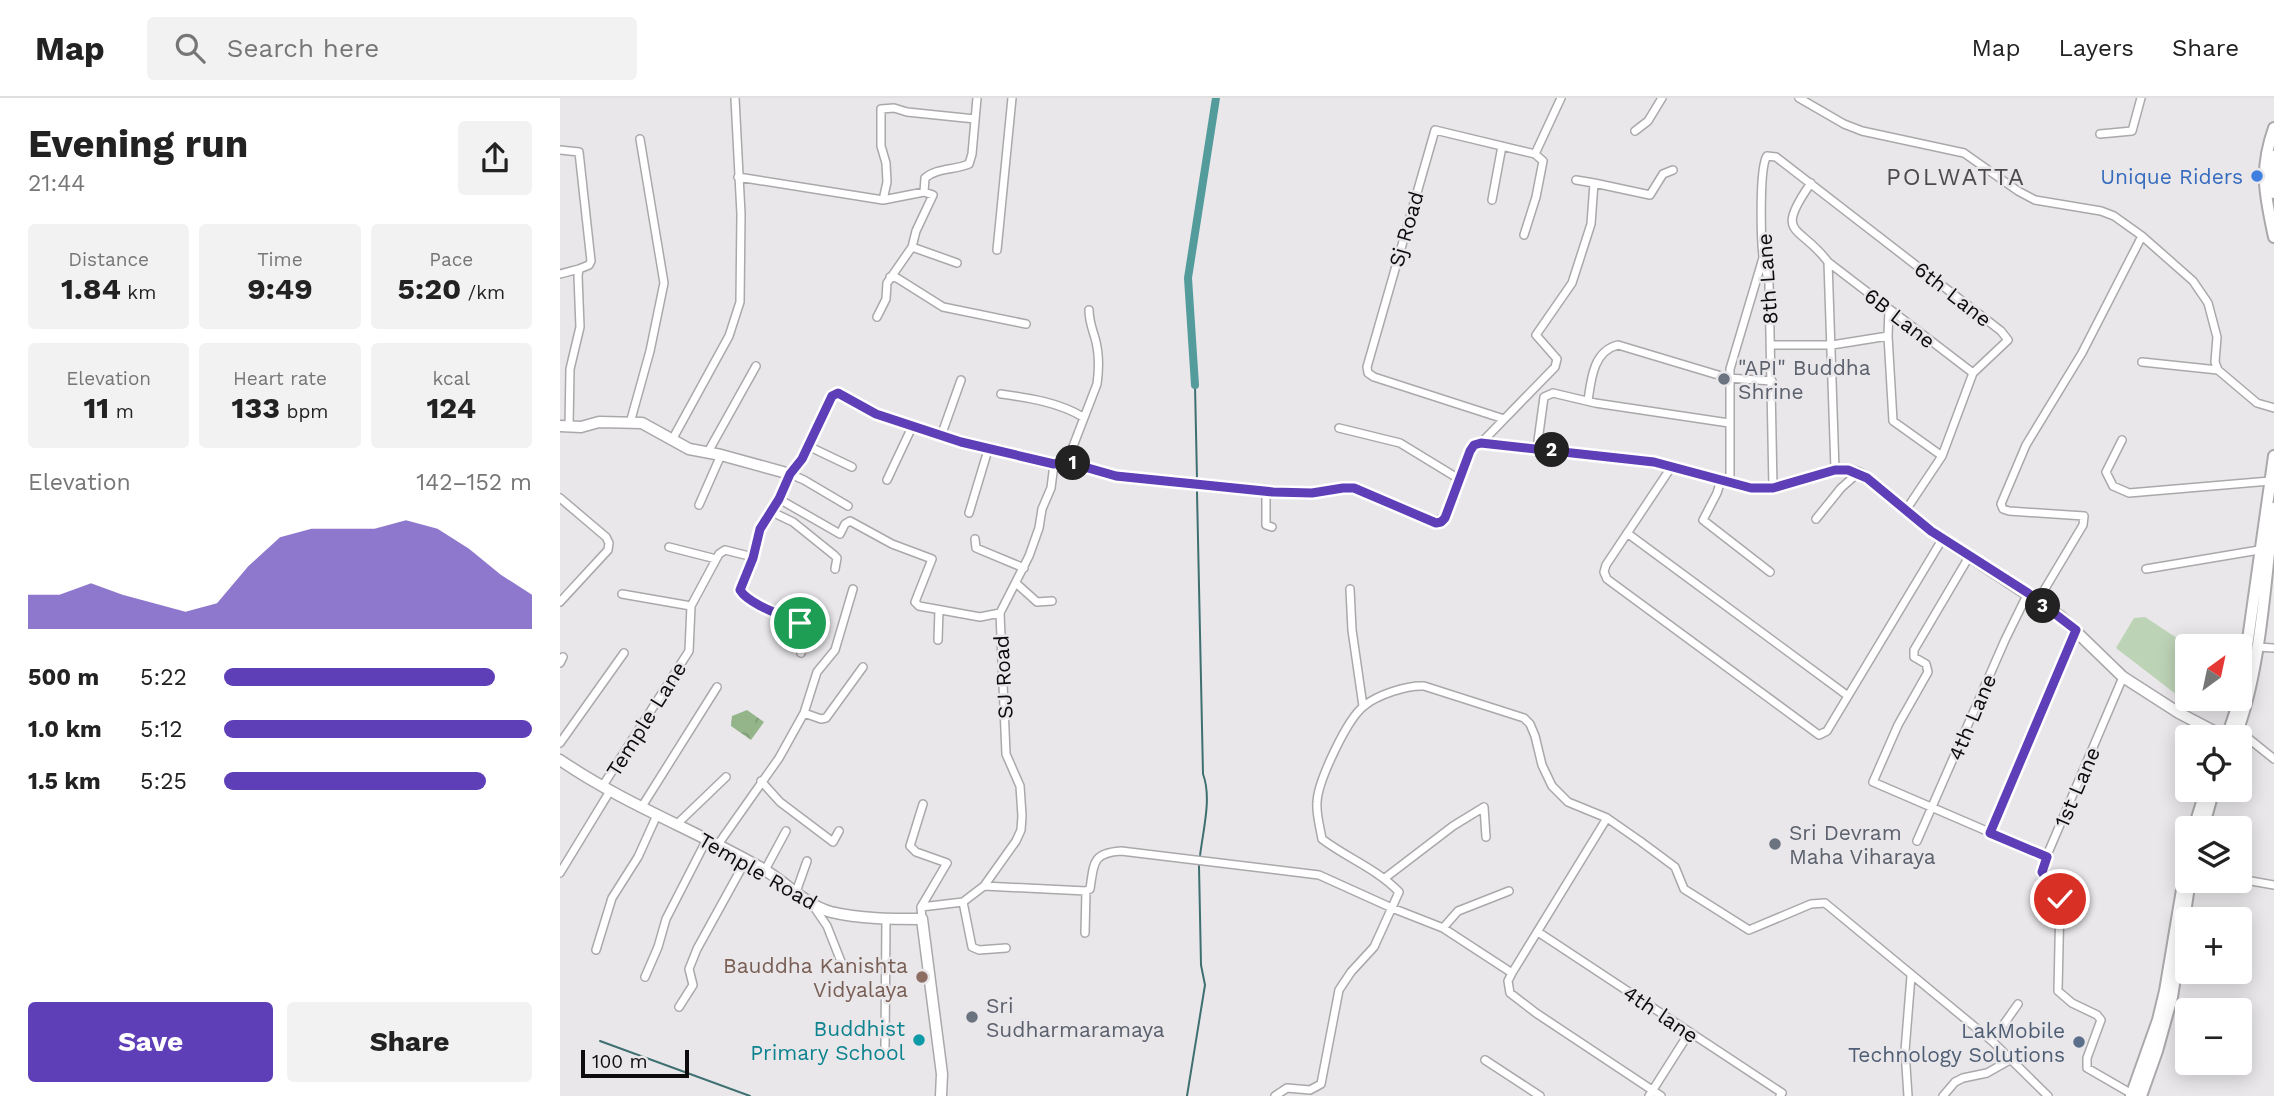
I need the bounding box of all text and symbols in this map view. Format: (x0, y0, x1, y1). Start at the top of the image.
search box (147, 17, 637, 80)
text: Map (35, 29, 105, 68)
icon: search (171, 29, 209, 67)
text: Search here (227, 33, 379, 63)
text: Map (1972, 34, 2020, 62)
text: Layers (2058, 34, 2134, 62)
text: Share (2172, 34, 2239, 62)
button: share (458, 121, 532, 195)
text: Evening run (28, 122, 248, 166)
district label: POLWATTA (1886, 163, 2026, 191)
place label: Unique Riders (2100, 164, 2243, 189)
marker: Unique Riders (2249, 168, 2265, 184)
text: 21:44 (28, 170, 85, 197)
street label: Sj Road (1383, 188, 1429, 270)
street label: 8th Lane (1751, 233, 1783, 325)
text: Distance (68, 248, 149, 271)
text: Time (257, 248, 303, 271)
text: Pace (429, 248, 473, 271)
street label: 6th Lane (1909, 256, 1997, 332)
text: 1.84 (61, 271, 121, 306)
text: 9:49 (247, 271, 313, 306)
text: 5:20 (398, 271, 461, 306)
text: km (121, 281, 156, 304)
text: /km (461, 281, 505, 304)
street label: 6B Lane (1860, 283, 1940, 353)
place label: "API" Buddha Shrine (1738, 355, 1871, 404)
text: Elevation (66, 367, 151, 390)
text: Heart rate (233, 367, 327, 390)
text: kcal (433, 367, 470, 390)
marker: "API" Buddha Shrine (1716, 371, 1732, 387)
text: 11 (83, 390, 109, 425)
text: 133 (232, 390, 280, 425)
text: 124 (426, 390, 476, 425)
text: m (109, 400, 134, 423)
text: bpm (280, 400, 328, 423)
pin: 2 (1534, 432, 1570, 468)
text: 2 (1546, 438, 1557, 461)
pin: 1 (1056, 446, 1090, 480)
text: 1 (1068, 451, 1077, 474)
text: Elevation (28, 469, 131, 496)
text: 142–152 m (416, 469, 532, 496)
pin: 3 (2026, 588, 2060, 624)
pin (770, 593, 830, 653)
text: 3 (2037, 594, 2048, 617)
icon: arrive (781, 604, 819, 642)
north arrow (2175, 634, 2252, 710)
map controls (2175, 634, 2252, 1075)
street label: SJ Road (988, 635, 1018, 719)
street label: Temple Lane (601, 657, 691, 781)
text: 500 m (28, 664, 99, 691)
text: 5:22 (140, 664, 187, 691)
street label: 4th Lane (1943, 670, 2001, 764)
text: 1.0 km (28, 716, 102, 743)
text: 5:12 (140, 716, 183, 743)
button: locate (2175, 725, 2252, 802)
street label: 1st Lane (2049, 743, 2105, 831)
text: 1.5 km (28, 768, 101, 795)
text: 5:25 (140, 768, 187, 795)
button: layers (2175, 816, 2252, 893)
place label: Sri Devram Maha Viharaya (1789, 820, 1936, 869)
street label: Temple Road (694, 827, 822, 915)
marker: Sri Devram Maha Viharaya (1767, 836, 1783, 852)
pin (2030, 869, 2090, 929)
icon: check (2041, 880, 2079, 918)
button: + (2175, 907, 2252, 984)
place label: Bauddha Kanishta Vidyalaya (723, 953, 908, 1002)
marker: Bauddha Kanishta Vidyalaya (914, 969, 930, 985)
street label: 4th lane (1619, 980, 1703, 1048)
place label: Sri Sudharmaramaya (986, 993, 1165, 1042)
button: − (2175, 998, 2252, 1075)
button: Save (28, 1002, 273, 1082)
button: Share (287, 1002, 532, 1082)
marker: Sri Sudharmaramaya (964, 1009, 980, 1025)
place label: Buddhist Primary School (750, 1016, 906, 1065)
place label: LakMobile Technology Solutions (1848, 1018, 2065, 1067)
marker: Buddhist Primary School (911, 1032, 927, 1048)
marker: LakMobile Technology Solutions (2071, 1034, 2087, 1050)
scale bar (581, 1047, 690, 1079)
text: 100 m (592, 1050, 648, 1073)

